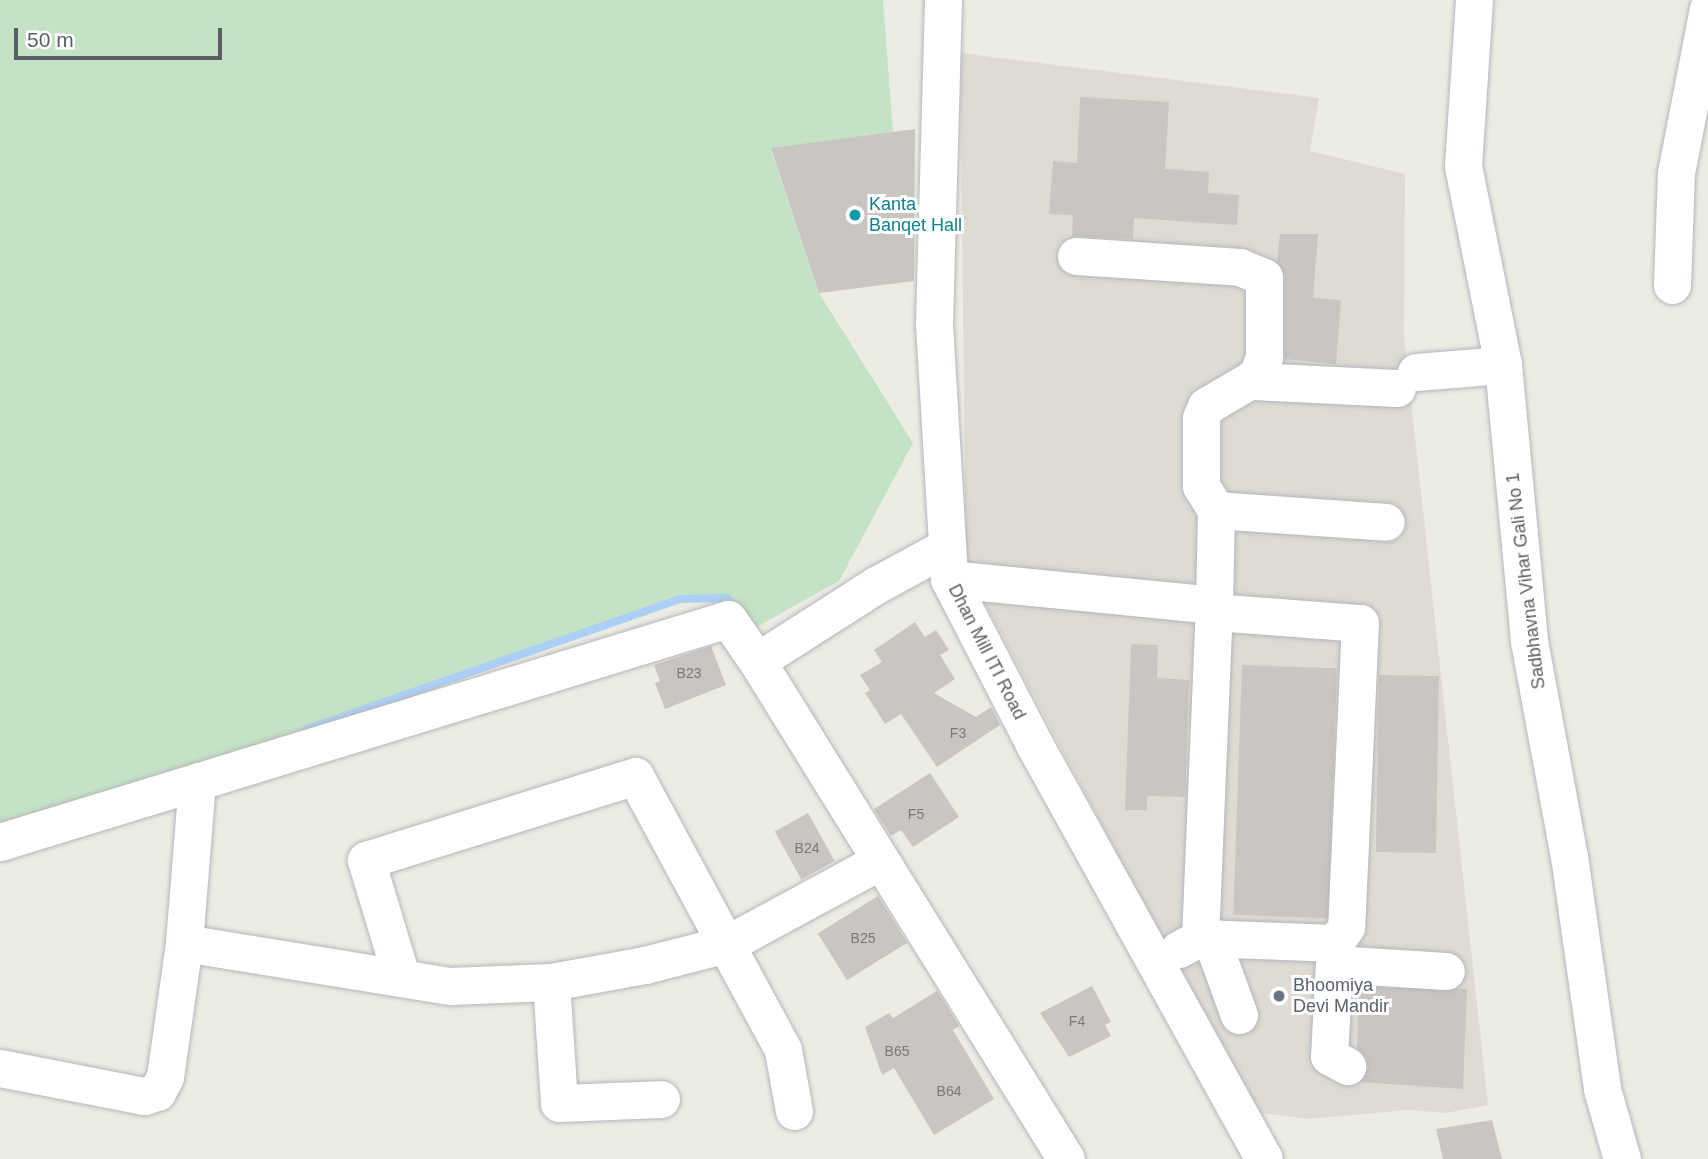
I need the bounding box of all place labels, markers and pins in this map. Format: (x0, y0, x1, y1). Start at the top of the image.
place label: Kanta Banqet Hall (869, 194, 962, 236)
marker: Kanta Banqet Hall (847, 207, 863, 223)
place label: Bhoomiya Devi Mandir (1293, 975, 1389, 1018)
marker: Bhoomiya Devi Mandir (1271, 988, 1287, 1004)

